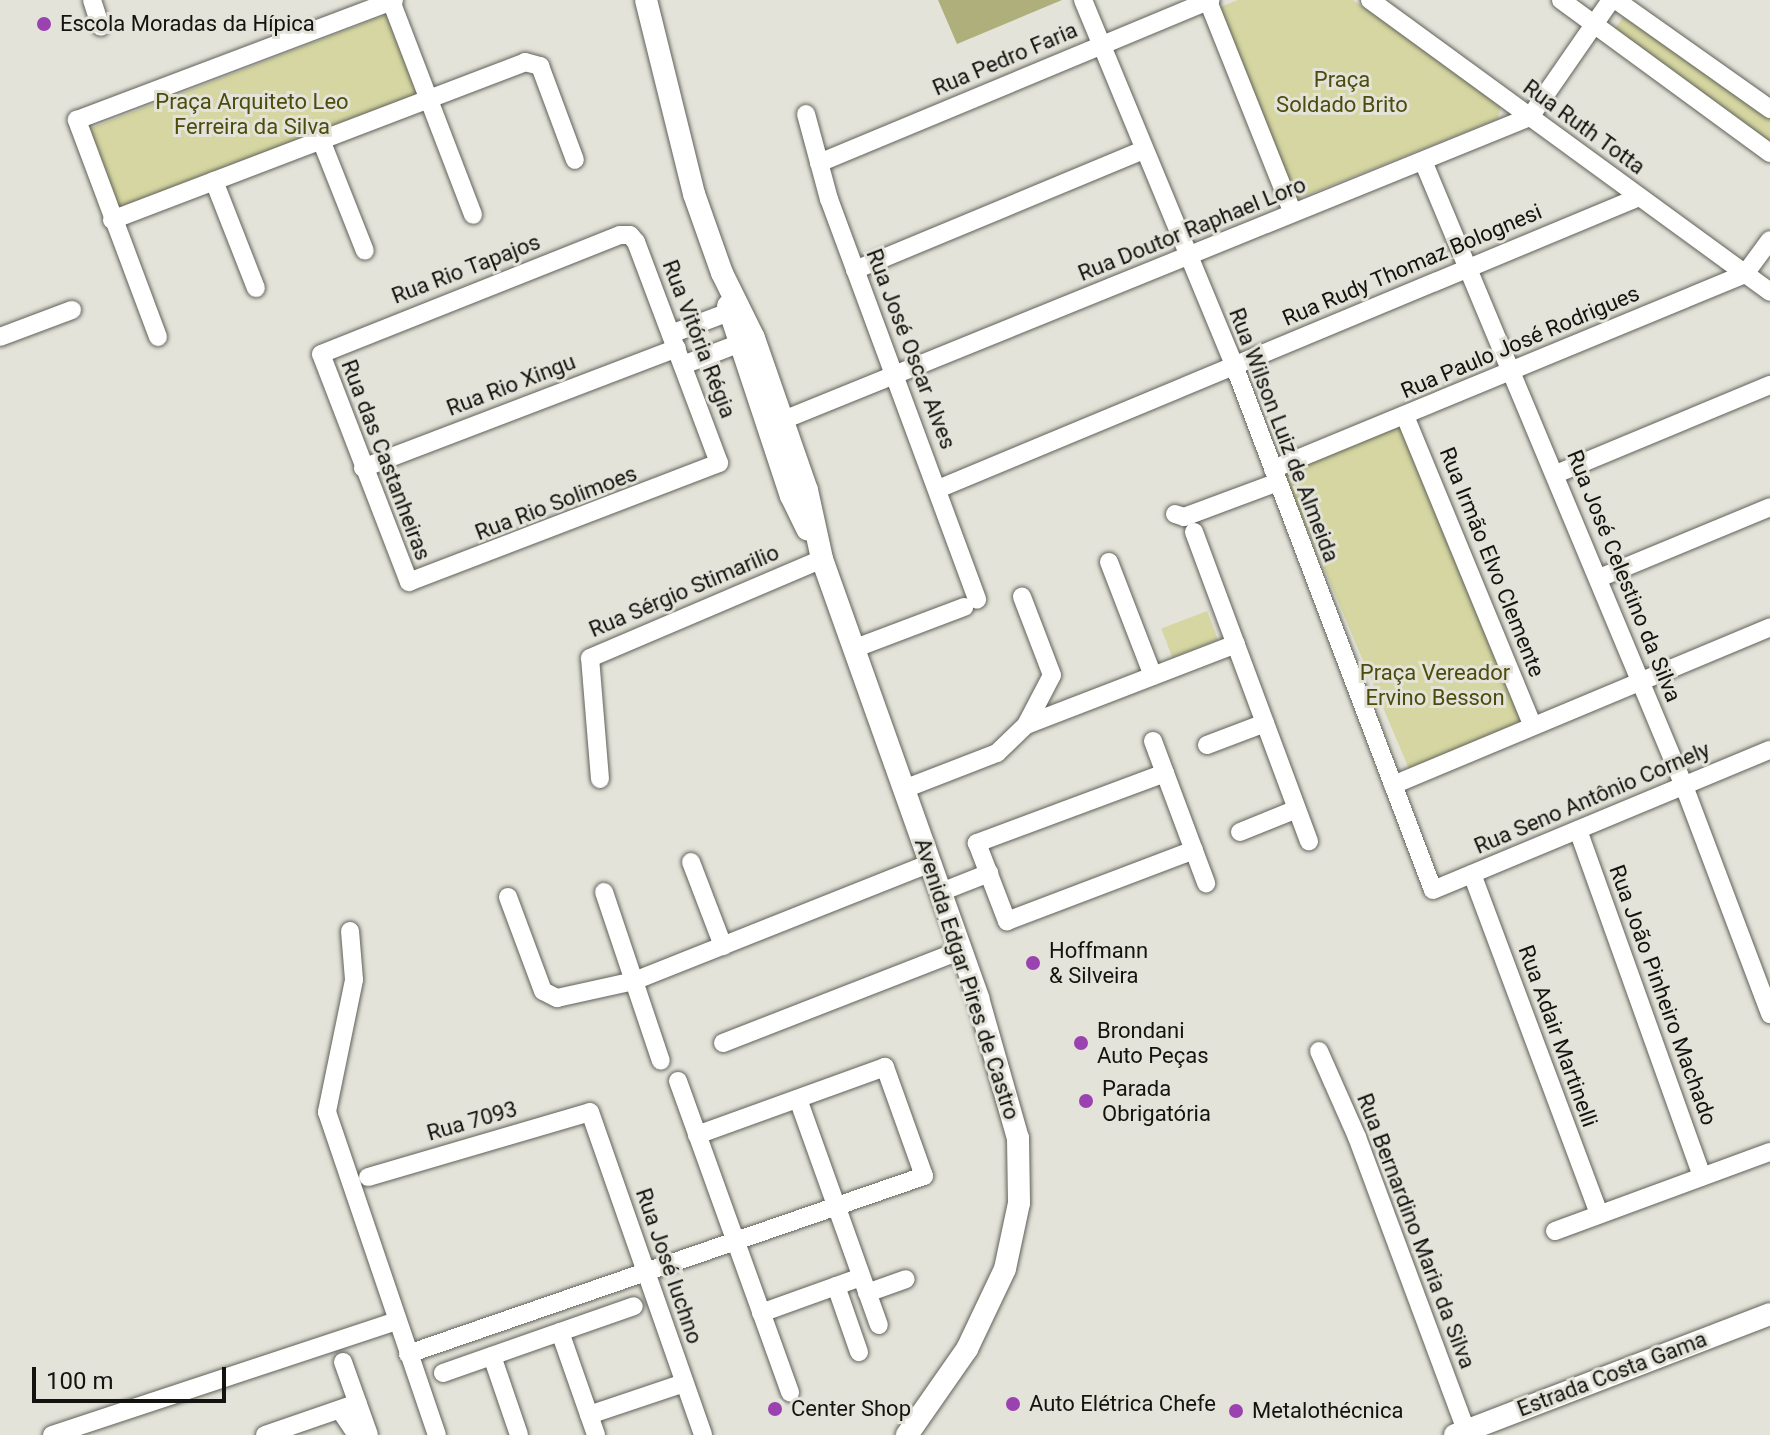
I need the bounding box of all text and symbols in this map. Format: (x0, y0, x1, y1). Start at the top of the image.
place label: Escola Moradas da Hípica (60, 11, 315, 37)
marker: Escola Moradas da Hípica (35, 15, 53, 33)
street label: Rua Pedro Faria (929, 17, 1081, 101)
park label: Praça Soldado Brito (1276, 66, 1408, 118)
street label: Rua Ruth Totta (1518, 74, 1650, 180)
park label: Praça Arquiteto Leo Ferreira da Silva (155, 88, 349, 140)
street label: Rua Doutor Raphael Loro (1074, 171, 1310, 287)
street label: Rua Rudy Thomaz Bolognesi (1278, 198, 1546, 332)
street label: Rua Rio Tapajos (388, 228, 544, 310)
street label: Rua José Oscar Alves (861, 245, 961, 453)
street label: Rua Vitória Régia (657, 256, 741, 422)
street label: Rua Paulo José Rodrigues (1397, 280, 1643, 404)
street label: Rua Wilson Luiz de Almeida (1223, 304, 1345, 566)
street label: Rua Rio Xingu (443, 348, 579, 422)
street label: Rua das Castanheiras (336, 356, 436, 564)
street label: Rua Irmão Elvo Clemente (1434, 443, 1550, 681)
street label: Rua José Celestino da Silva (1561, 446, 1687, 706)
street label: Rua Rio Solimoes (471, 460, 641, 546)
street label: Rua Sérgio Stimarilio (585, 539, 783, 643)
park label: Praça Vereador Ervino Besson (1360, 659, 1510, 710)
street label: Rua Seno Antônio Cornely (1470, 736, 1714, 860)
street label: Avenida Edgar Pires de Castro (909, 835, 1025, 1123)
street label: Rua João Pinheiro Machado (1604, 861, 1722, 1129)
place label: Hoffmann & Silveira (1049, 937, 1148, 988)
street label: Rua Adair Martinelli (1513, 941, 1603, 1131)
marker: Hoffmann & Silveira (1024, 954, 1042, 972)
place label: Brondani Auto Peças (1097, 1017, 1209, 1068)
marker: Brondani Auto Peças (1072, 1034, 1090, 1052)
place label: Parada Obrigatória (1102, 1075, 1211, 1126)
street label: Rua Bernardino Maria da Silva (1351, 1090, 1481, 1372)
marker: Parada Obrigatória (1077, 1092, 1095, 1110)
street label: Rua 7093 (424, 1096, 520, 1146)
street label: Rua José Iuchno (630, 1185, 708, 1347)
street label: Estrada Costa Gama (1513, 1326, 1711, 1422)
scale bar (36, 1351, 230, 1401)
text: 100 m (46, 1367, 113, 1395)
place label: Auto Elétrica Chefe (1029, 1391, 1216, 1417)
marker: Auto Elétrica Chefe (1004, 1395, 1022, 1413)
place label: Center Shop (791, 1396, 911, 1422)
place label: Metalothécnica (1252, 1398, 1403, 1424)
marker: Center Shop (766, 1400, 784, 1418)
marker: Metalothécnica (1227, 1402, 1245, 1420)

